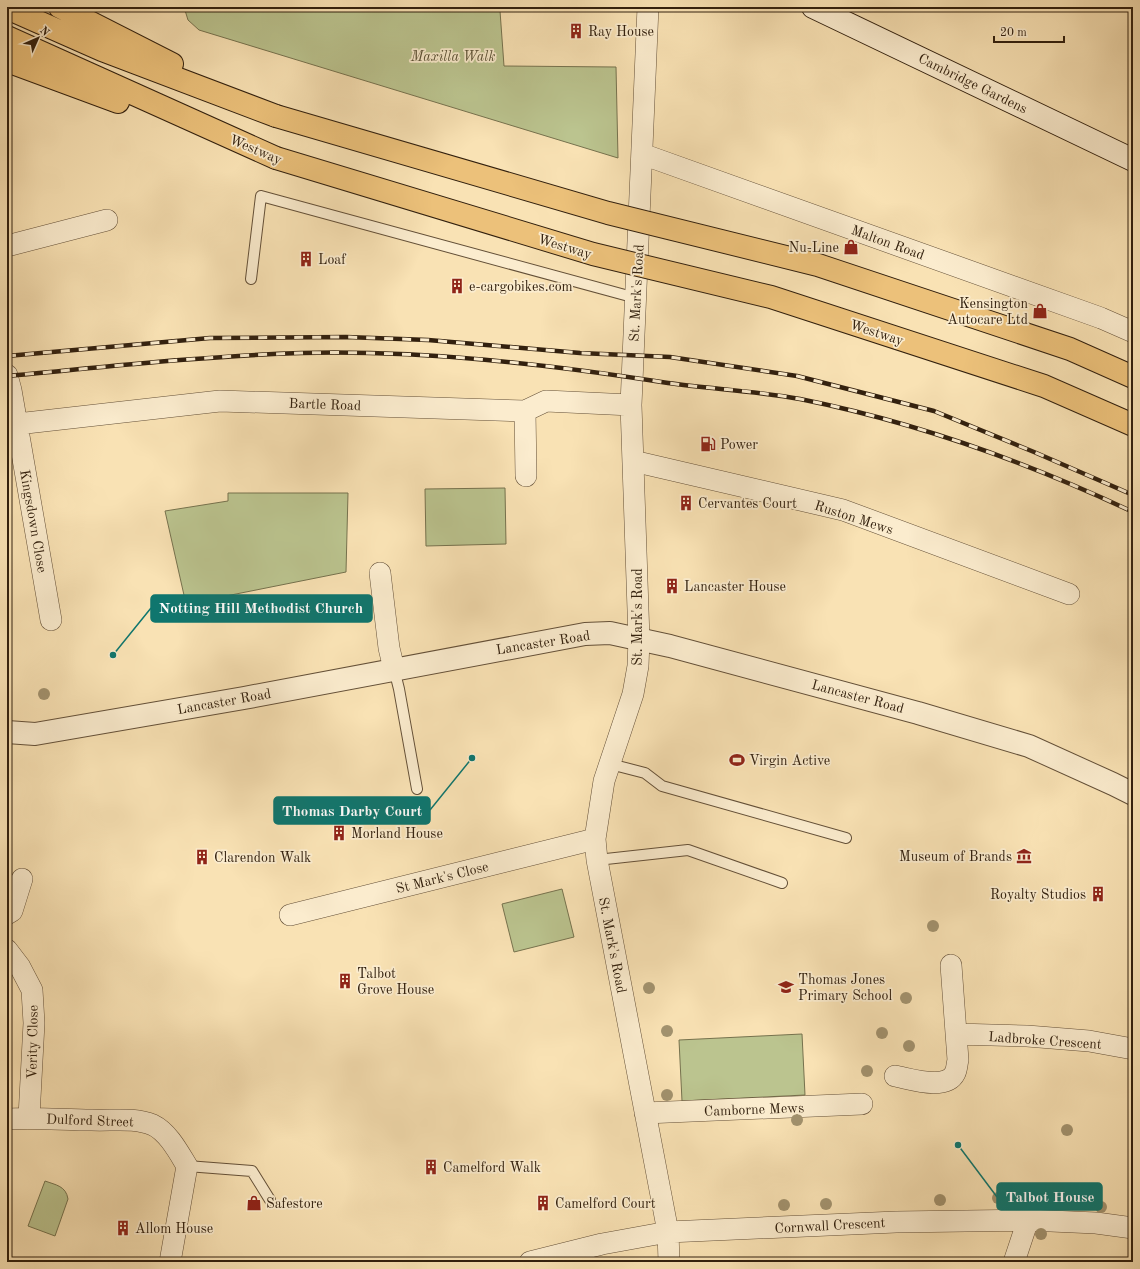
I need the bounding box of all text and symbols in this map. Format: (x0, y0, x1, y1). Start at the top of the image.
north arrow (18, 18, 58, 58)
scale bar (994, 18, 1064, 44)
building icon: Ray House (567, 22, 585, 40)
text: N (37, 25, 51, 39)
place label: Ray House (588, 25, 654, 39)
text: 20 m (1000, 27, 1027, 39)
park label: Maxilla Walk (410, 50, 495, 64)
street label: Cambridge Gardens (916, 51, 1029, 116)
street label: Westway (227, 133, 284, 167)
street label: Malton Road (849, 223, 926, 263)
street label: Westway (536, 232, 594, 262)
shop icon: Nu-Line (842, 238, 860, 256)
place label: Nu-Line (788, 241, 839, 255)
street label: St. Mark's Road (627, 244, 647, 342)
building icon: Loaf (297, 250, 315, 268)
place label: Loaf (318, 253, 347, 267)
building icon: e-cargobikes.com (448, 277, 466, 295)
place label: e-cargobikes.com (469, 280, 573, 294)
place label: Kensington Autocare Ltd (947, 297, 1028, 327)
shop icon: Kensington Autocare Ltd (1031, 302, 1049, 320)
street label: Westway (848, 318, 906, 348)
street label: Bartle Road (288, 397, 361, 413)
fuel station icon: Power (699, 435, 717, 453)
place label: Power (720, 438, 758, 452)
street label: Kingsdown Close (17, 468, 49, 574)
building icon: Cervantes Court (677, 494, 695, 512)
place label: Cervantes Court (698, 497, 797, 511)
street label: Ruston Mews (813, 499, 895, 537)
street label: St. Mark's Road (631, 568, 645, 666)
building icon: Lancaster House (663, 577, 681, 595)
place label: Lancaster House (684, 580, 786, 594)
callout: Notting Hill Methodist Church (151, 595, 372, 622)
text: Notting Hill Methodist Church (159, 602, 363, 617)
street label: Lancaster Road (495, 629, 591, 657)
street label: Lancaster Road (810, 678, 906, 716)
street label: Lancaster Road (176, 687, 272, 717)
sports icon: Virgin Active (728, 751, 746, 769)
place label: Virgin Active (749, 754, 830, 768)
callout: Thomas Darby Court (274, 797, 430, 824)
text: Thomas Darby Court (282, 805, 423, 820)
building icon: Morland House (330, 824, 348, 842)
place label: Morland House (351, 827, 443, 841)
museum icon: Museum of Brands (1015, 847, 1033, 865)
building icon: Clarendon Walk (193, 848, 211, 866)
place label: Museum of Brands (899, 850, 1012, 864)
place label: Clarendon Walk (214, 851, 311, 865)
street label: St Mark's Close (394, 860, 490, 896)
building icon: Royalty Studios (1089, 885, 1107, 903)
place label: Royalty Studios (990, 888, 1086, 902)
street label: St. Mark's Road (596, 896, 628, 994)
place label: Talbot Grove House (357, 967, 434, 997)
building icon: Talbot Grove House (336, 972, 354, 990)
place label: Thomas Jones Primary School (798, 973, 892, 1003)
school or university icon: Thomas Jones Primary School (777, 978, 795, 996)
street label: Verity Close (25, 1005, 41, 1079)
street label: Ladbroke Crescent (988, 1030, 1102, 1052)
street label: Camborne Mews (704, 1101, 804, 1119)
street label: Dulford Street (46, 1112, 134, 1130)
building icon: Camelford Walk (422, 1158, 440, 1176)
place label: Camelford Walk (443, 1161, 541, 1175)
callout: Talbot House (997, 1183, 1102, 1210)
text: Talbot House (1005, 1191, 1095, 1206)
shop icon: Safestore (245, 1194, 263, 1212)
building icon: Camelford Court (534, 1194, 552, 1212)
place label: Safestore (266, 1197, 323, 1211)
place label: Camelford Court (555, 1197, 656, 1211)
street label: Cornwall Crescent (774, 1216, 886, 1236)
building icon: Allom House (114, 1219, 132, 1237)
place label: Allom House (135, 1222, 213, 1236)

